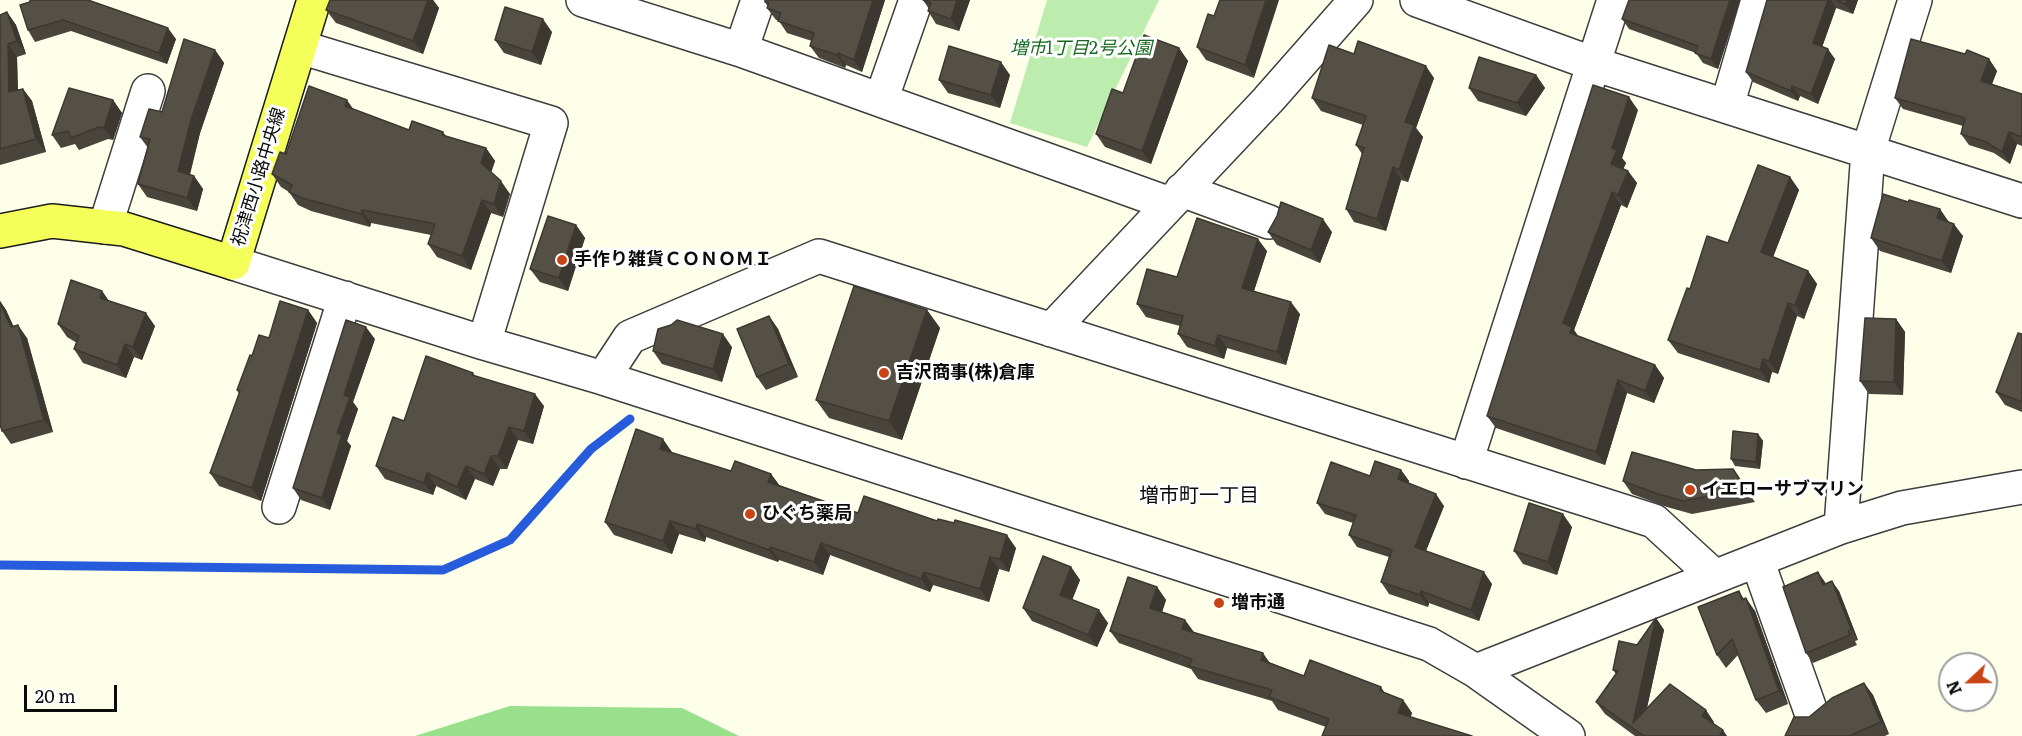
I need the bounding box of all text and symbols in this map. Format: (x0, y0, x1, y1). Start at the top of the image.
park label: 増市1丁目2号公園 (1010, 38, 1152, 60)
street label: 祝津西小路中央線 (228, 105, 290, 249)
place label: 手作り雑貨ＣＯＮＯＭＩ (574, 249, 772, 271)
marker: 手作り雑貨ＣＯＮＯＭＩ (555, 253, 569, 267)
place label: 吉沢商事(株)倉庫 (896, 362, 1035, 384)
marker: 吉沢商事(株)倉庫 (877, 366, 891, 380)
place label: イエローサブマリン (1702, 479, 1864, 501)
marker: イエローサブマリン (1683, 483, 1697, 497)
district label: 増市町一丁目 (1139, 484, 1259, 508)
place label: ひぐち薬局 (762, 503, 852, 525)
marker: ひぐち薬局 (743, 507, 757, 521)
place label: 増市通 (1231, 592, 1285, 614)
marker: 増市通 (1212, 596, 1226, 610)
north arrow (1938, 652, 1998, 712)
scale bar (27, 673, 120, 711)
text: N (1940, 677, 1967, 699)
text: 20 m (35, 682, 76, 709)

